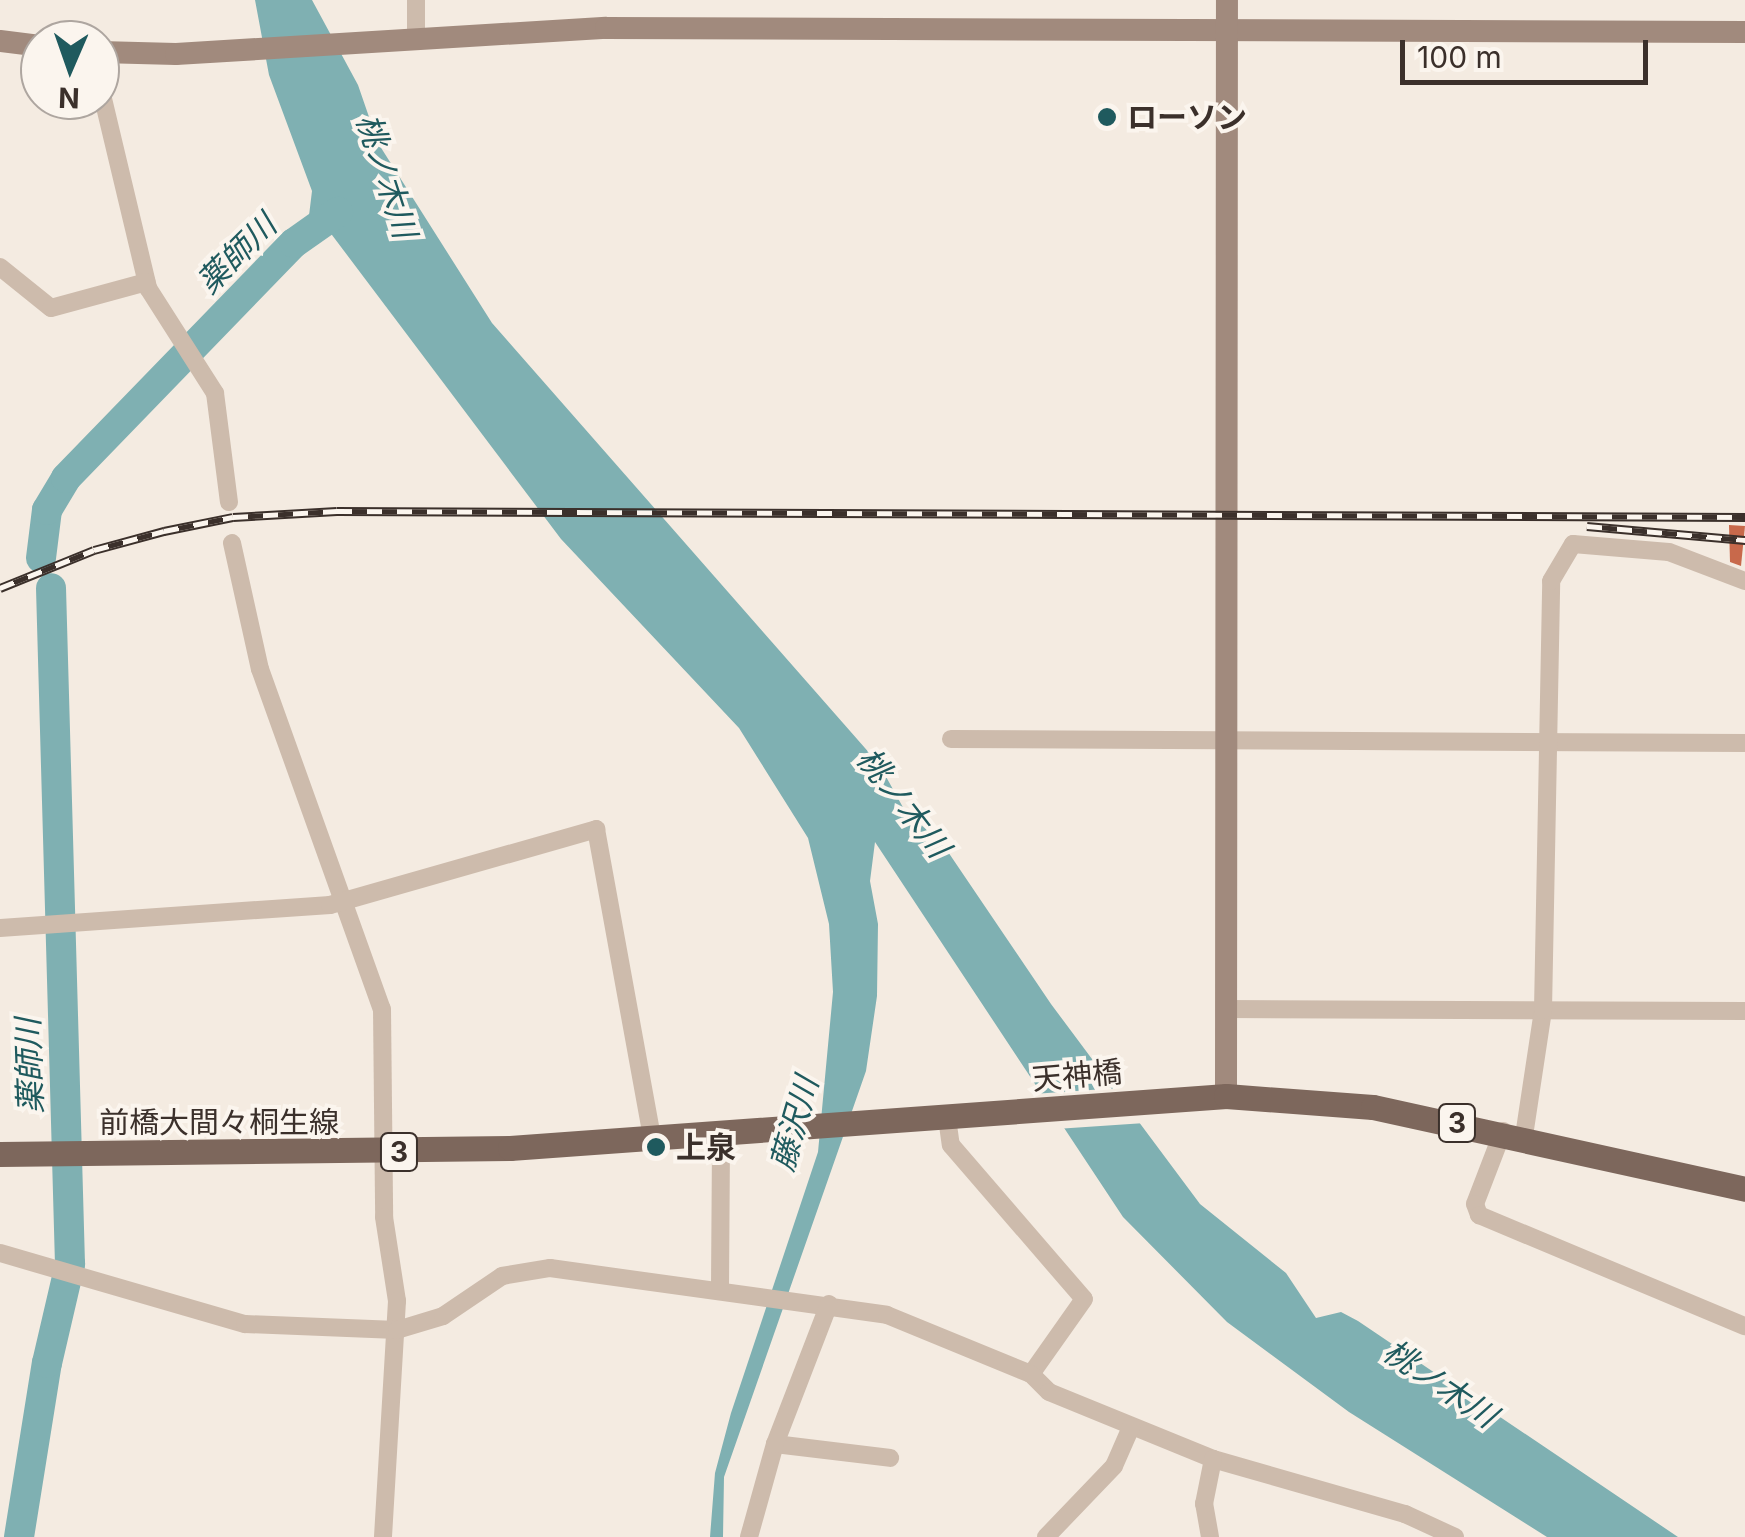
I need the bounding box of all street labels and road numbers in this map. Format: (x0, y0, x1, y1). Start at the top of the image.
street label: 天神橋 (1031, 1053, 1123, 1097)
road number: 3 (1437, 1100, 1477, 1146)
street label: 前橋大間々桐生線 (99, 1104, 339, 1140)
road number: 3 (379, 1129, 419, 1175)

